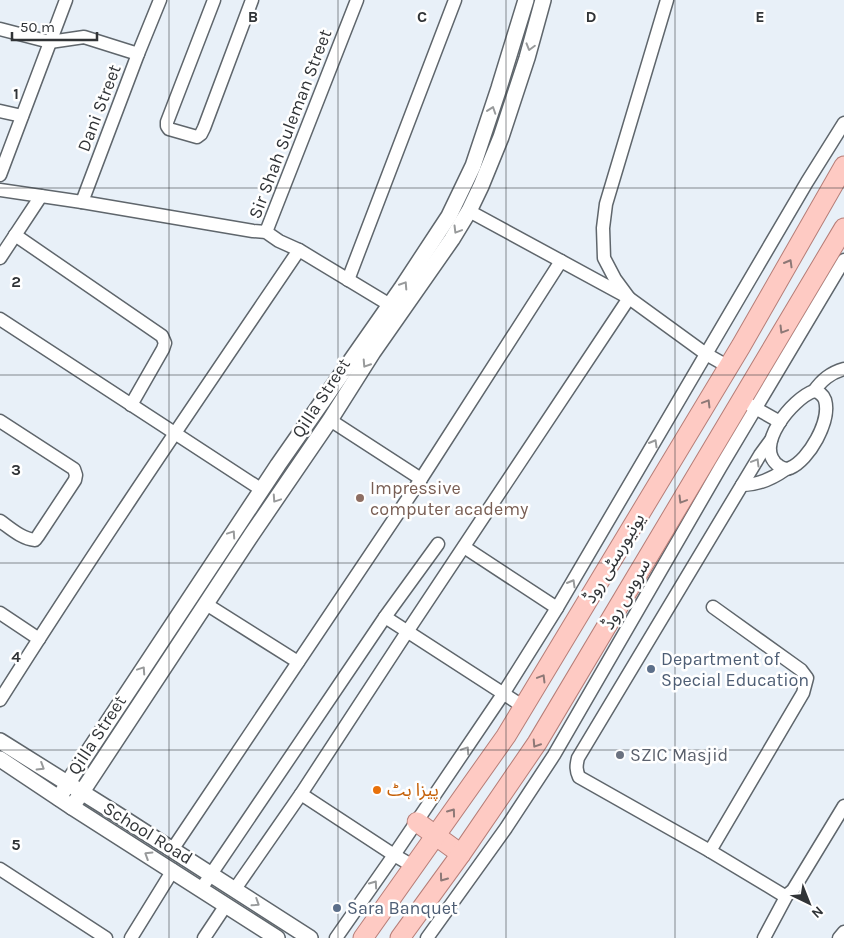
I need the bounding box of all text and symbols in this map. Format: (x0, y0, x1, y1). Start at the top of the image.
text: B (248, 7, 258, 26)
text: C (417, 7, 427, 26)
text: D (586, 7, 597, 26)
text: E (755, 7, 765, 26)
scale bar (12, 10, 98, 42)
text: 50 m (20, 18, 55, 36)
street label: Sir Shah Suleman Street (244, 26, 336, 222)
one-way arrow (525, 42, 535, 50)
street label: Dani Street (72, 61, 126, 155)
text: 1 (13, 84, 19, 103)
one-way arrow (486, 106, 496, 114)
one-way arrow (454, 225, 464, 234)
one-way arrow (782, 259, 792, 268)
text: 2 (11, 272, 21, 291)
one-way arrow (398, 282, 407, 291)
one-way arrow (780, 325, 790, 334)
street label: Qilla Street (287, 354, 355, 442)
one-way arrow (362, 359, 372, 368)
one-way arrow (700, 400, 710, 409)
one-way arrow (647, 439, 657, 448)
one-way arrow (749, 459, 759, 468)
text: 3 (11, 460, 21, 479)
place label: Impressive computer academy (370, 477, 529, 520)
marker: Impressive computer academy (354, 492, 366, 504)
one-way arrow (273, 494, 282, 503)
one-way arrow (679, 494, 689, 503)
street label: یونیورسٹی روڈ (578, 509, 650, 607)
one-way arrow (226, 531, 235, 540)
street label: سروس روڈ (597, 554, 655, 634)
one-way arrow (565, 579, 575, 588)
text: 4 (11, 647, 21, 666)
place label: Department of Special Education (661, 648, 809, 691)
marker: Department of Special Education (645, 663, 657, 675)
one-way arrow (136, 666, 146, 675)
one-way arrow (536, 674, 546, 683)
street label: Qilla Street (63, 691, 131, 779)
one-way arrow (533, 739, 542, 748)
place label: SZIC Masjid (630, 744, 728, 766)
one-way arrow (459, 746, 469, 755)
marker: SZIC Masjid (614, 749, 626, 761)
one-way arrow (36, 761, 45, 770)
place label: پیزا ہٹ (387, 779, 439, 801)
marker: پیزا ہٹ (371, 784, 383, 796)
street label: School Road (99, 797, 197, 869)
one-way arrow (445, 809, 455, 818)
text: 5 (11, 835, 21, 854)
one-way arrow (144, 851, 153, 861)
one-way arrow (441, 872, 449, 881)
north arrow (784, 878, 834, 928)
one-way arrow (368, 880, 377, 890)
one-way arrow (251, 897, 260, 907)
place label: Sara Banquet (347, 897, 458, 919)
marker: Sara Banquet (331, 902, 343, 914)
text: N (808, 902, 827, 922)

